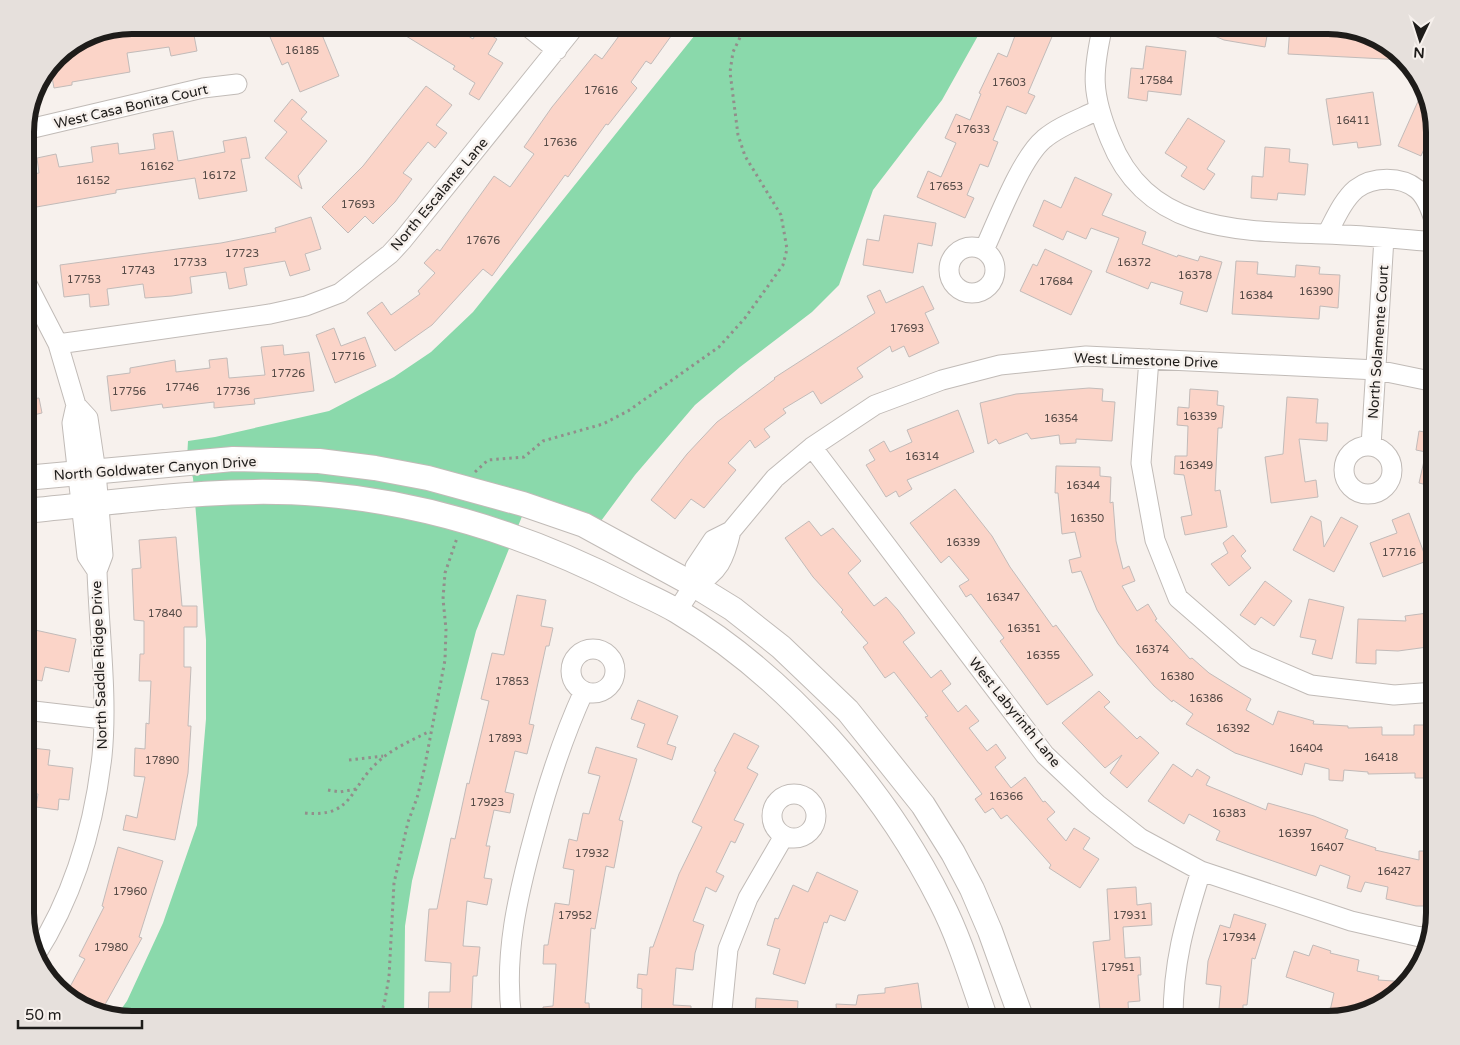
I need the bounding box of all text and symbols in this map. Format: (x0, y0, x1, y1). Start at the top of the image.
north arrow (1395, 15, 1445, 65)
house number: 16185 (285, 44, 319, 57)
text: N (1413, 44, 1425, 61)
house number: 17584 (1139, 74, 1173, 87)
house number: 17603 (992, 76, 1026, 89)
street label: West Casa Bonita Court (53, 80, 210, 132)
house number: 17616 (584, 84, 618, 97)
house number: 16411 (1336, 114, 1370, 127)
house number: 17633 (956, 123, 990, 136)
street label: North Escalante Lane (387, 134, 492, 254)
house number: 17636 (543, 136, 577, 149)
house number: 16162 (140, 160, 174, 173)
house number: 16172 (202, 169, 236, 182)
house number: 16152 (76, 174, 110, 187)
house number: 17653 (929, 180, 963, 193)
house number: 17693 (341, 198, 375, 211)
house number: 17676 (466, 234, 500, 247)
house number: 17723 (225, 247, 259, 260)
house number: 17733 (173, 256, 207, 269)
house number: 16372 (1117, 256, 1151, 269)
house number: 17743 (121, 264, 155, 277)
street label: North Solamente Court (1365, 264, 1392, 420)
house number: 16378 (1178, 269, 1212, 282)
house number: 17753 (67, 273, 101, 286)
house number: 17684 (1039, 275, 1073, 288)
house number: 16390 (1299, 285, 1333, 298)
house number: 16384 (1239, 289, 1273, 302)
house number: 17693 (890, 322, 924, 335)
street label: West Limestone Drive (1074, 349, 1219, 372)
house number: 17716 (331, 350, 365, 363)
house number: 17726 (271, 367, 305, 380)
house number: 17746 (165, 381, 199, 394)
house number: 17756 (112, 385, 146, 398)
house number: 17736 (216, 385, 250, 398)
house number: 16339 (1183, 410, 1217, 423)
house number: 16354 (1044, 412, 1078, 425)
house number: 16314 (905, 450, 939, 463)
street label: North Goldwater Canyon Drive (53, 453, 257, 484)
house number: 16349 (1179, 459, 1213, 472)
house number: 16344 (1066, 479, 1100, 492)
house number: 16350 (1070, 512, 1104, 525)
house number: 16339 (946, 536, 980, 549)
house number: 17716 (1382, 546, 1416, 559)
street label: North Saddle Ridge Drive (88, 580, 111, 750)
house number: 16347 (986, 591, 1020, 604)
house number: 17840 (148, 607, 182, 620)
house number: 16351 (1007, 622, 1041, 635)
house number: 16374 (1135, 643, 1169, 656)
house number: 16355 (1026, 649, 1060, 662)
street label: West Labyrinth Lane (965, 654, 1064, 771)
house number: 16380 (1160, 670, 1194, 683)
house number: 17853 (495, 675, 529, 688)
house number: 16386 (1189, 692, 1223, 705)
house number: 16392 (1216, 722, 1250, 735)
house number: 17893 (488, 732, 522, 745)
house number: 16404 (1289, 742, 1323, 755)
house number: 16418 (1364, 751, 1398, 764)
house number: 17890 (145, 754, 179, 767)
house number: 16366 (989, 790, 1023, 803)
house number: 17923 (470, 796, 504, 809)
house number: 16383 (1212, 807, 1246, 820)
house number: 16397 (1278, 827, 1312, 840)
house number: 16407 (1310, 841, 1344, 854)
house number: 17932 (575, 847, 609, 860)
house number: 16427 (1377, 865, 1411, 878)
house number: 17960 (113, 885, 147, 898)
house number: 17952 (558, 909, 592, 922)
house number: 17931 (1113, 909, 1147, 922)
house number: 17934 (1222, 931, 1256, 944)
house number: 17980 (94, 941, 128, 954)
house number: 17951 (1101, 961, 1135, 974)
scale bar (18, 998, 141, 1030)
text: 50 m (25, 1006, 62, 1024)

